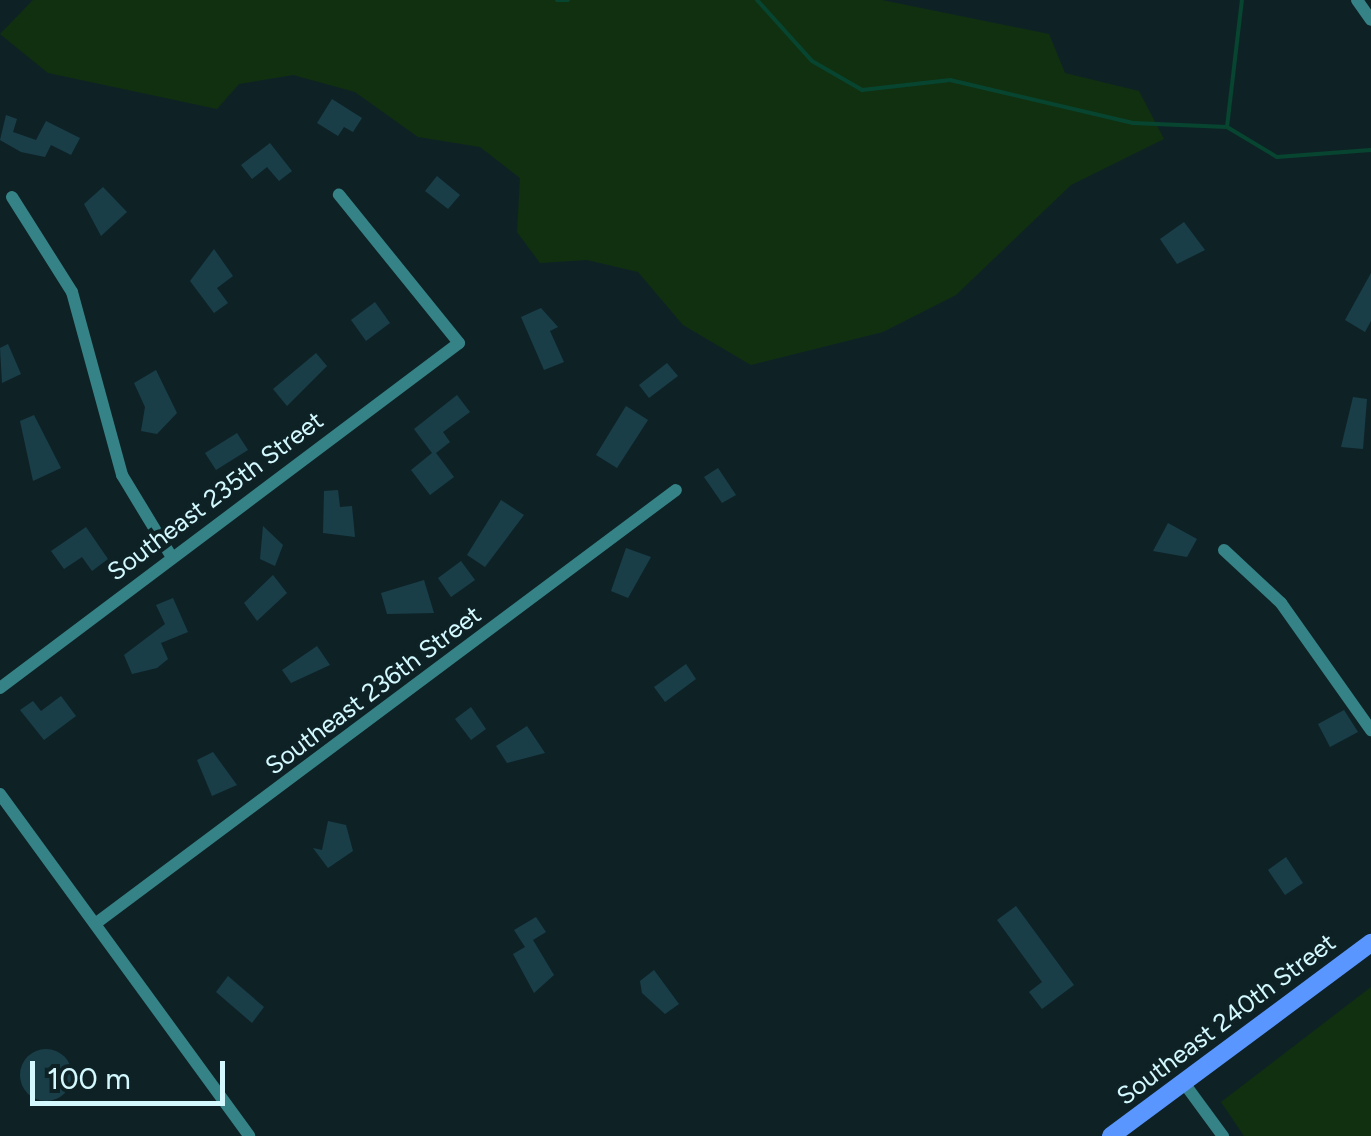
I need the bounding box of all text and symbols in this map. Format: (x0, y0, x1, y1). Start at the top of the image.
street label: Southeast 235th Street (101, 405, 329, 587)
street label: Southeast 236th Street (259, 599, 487, 781)
street label: Southeast 240th Street (1111, 927, 1341, 1111)
scale bar (35, 1041, 230, 1103)
text: 100 m (47, 1060, 131, 1097)

